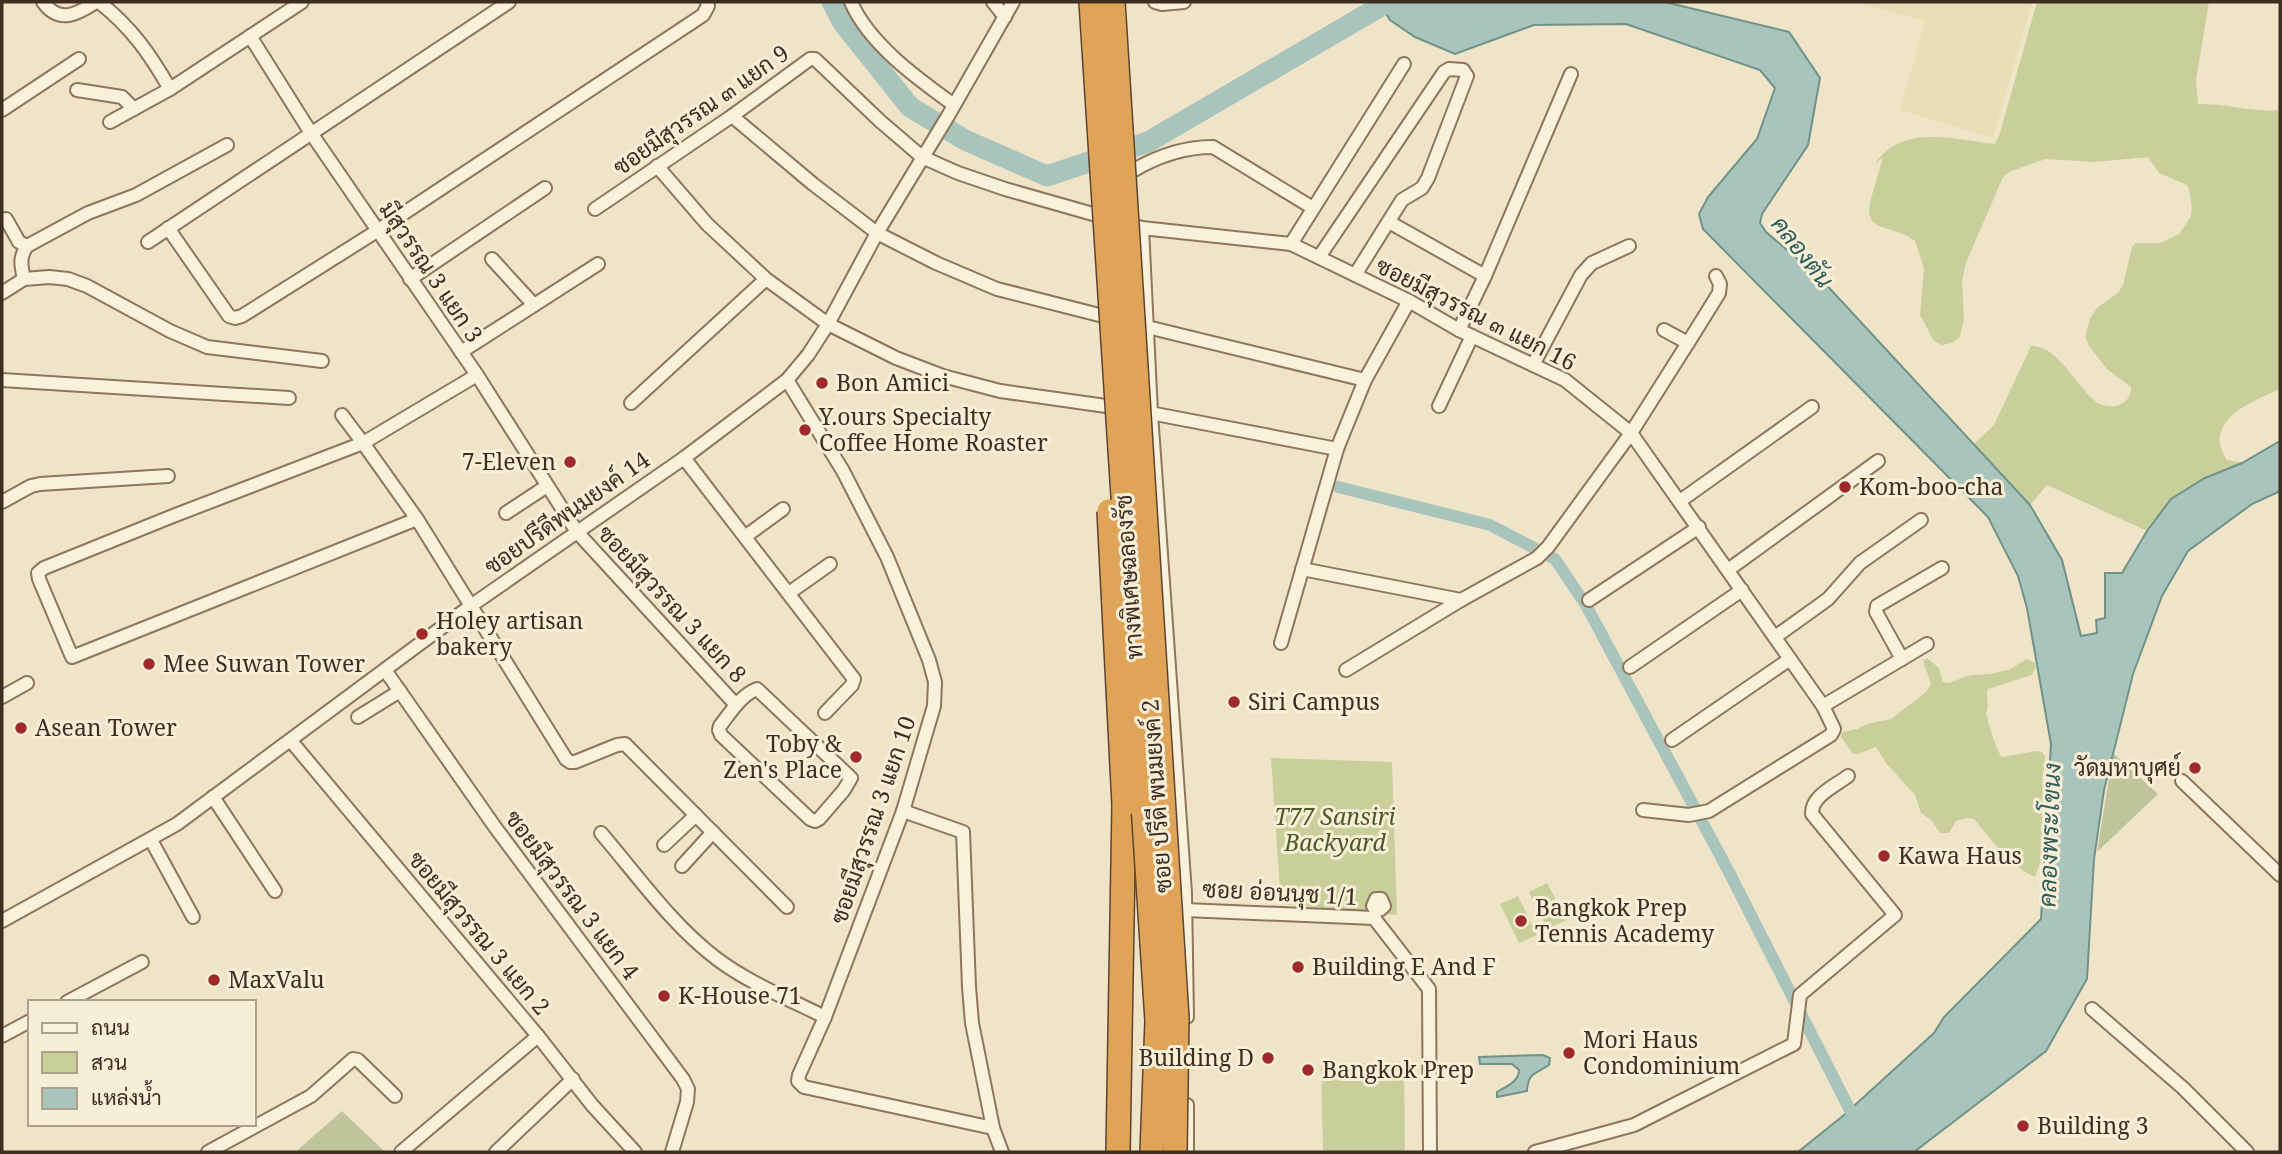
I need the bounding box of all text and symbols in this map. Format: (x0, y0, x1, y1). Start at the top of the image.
street label: ซอยมีสุวรรณ ๓ แยก 9 (606, 36, 795, 183)
street label: มีสุวรรณ 3 แยก 3 (372, 195, 491, 349)
water label: คลองตัน (1765, 208, 1842, 294)
street label: ซอยมีสุวรรณ ๓ แยก 16 (1370, 249, 1582, 378)
place label: Bon Amici (836, 366, 950, 398)
marker: Bon Amici (814, 375, 830, 391)
place label: Y.ours Specialty Coffee Home Roaster (818, 400, 1048, 458)
marker: Y.ours Specialty Coffee Home Roaster (797, 422, 813, 438)
street label: ซอยปรีดีพนมยงค์ 14 (477, 443, 656, 581)
place label: 7-Eleven (462, 445, 556, 477)
marker: 7-Eleven (562, 454, 578, 470)
place label: Kom-boo-cha (1859, 470, 2003, 502)
marker: Kom-boo-cha (1837, 479, 1853, 495)
street label: ทางพิเศษฉลองรัช (1106, 494, 1150, 661)
street label: ซอยมีสุวรรณ 3 แยก 8 (590, 518, 754, 690)
place label: Holey artisan bakery (436, 604, 583, 662)
marker: Holey artisan bakery (414, 626, 430, 642)
place label: Mee Suwan Tower (163, 647, 365, 679)
marker: Mee Suwan Tower (141, 656, 157, 672)
place label: Siri Campus (1248, 685, 1380, 717)
marker: Siri Campus (1226, 694, 1242, 710)
street label: ซอย ปรีดี พนมยงค์ 2 (1133, 698, 1179, 894)
place label: Asean Tower (35, 711, 177, 743)
street label: ซอยมีสุวรรณ 3 แยก 10 (821, 712, 924, 928)
marker: Asean Tower (13, 720, 29, 736)
place label: Toby & Zen's Place (723, 727, 842, 785)
marker: Toby & Zen's Place (848, 749, 864, 765)
place label: วัดมหาบุศย์ (2074, 751, 2181, 784)
marker: วัดมหาบุศย์ (2187, 760, 2203, 776)
water label: คลองพระโขนง (2029, 762, 2068, 908)
park label: T77 Sansiri Backyard (1275, 800, 1395, 858)
street label: ซอยมีสุวรรณ 3 แยก 4 (498, 803, 647, 987)
place label: Kawa Haus (1898, 839, 2022, 871)
street label: ซอยมีสุวรรณ 3 แยก 2 (401, 844, 558, 1022)
marker: Kawa Haus (1876, 848, 1892, 864)
street label: ซอย อ่อนนุช 1/1 (1202, 872, 1358, 913)
place label: Bangkok Prep Tennis Academy (1535, 891, 1714, 949)
marker: Bangkok Prep Tennis Academy (1513, 913, 1529, 929)
place label: Building E And F (1312, 950, 1496, 982)
marker: Building E And F (1290, 959, 1306, 975)
place label: MaxValu (228, 963, 325, 995)
marker: MaxValu (206, 972, 222, 988)
place label: K-House 71 (678, 979, 802, 1011)
marker: K-House 71 (656, 988, 672, 1004)
legend (28, 1000, 256, 1126)
text: ถนน (91, 1013, 130, 1041)
place label: Mori Haus Condominium (1583, 1023, 1741, 1081)
place label: Building D (1138, 1041, 1254, 1073)
marker: Mori Haus Condominium (1561, 1045, 1577, 1061)
text: สวน (91, 1048, 127, 1076)
marker: Building D (1260, 1050, 1276, 1066)
place label: Bangkok Prep (1322, 1053, 1474, 1085)
marker: Bangkok Prep (1300, 1062, 1316, 1078)
text: แหล่งน้ำ (91, 1080, 162, 1111)
place label: Building 3 (2037, 1109, 2149, 1141)
marker: Building 3 (2015, 1118, 2031, 1134)

